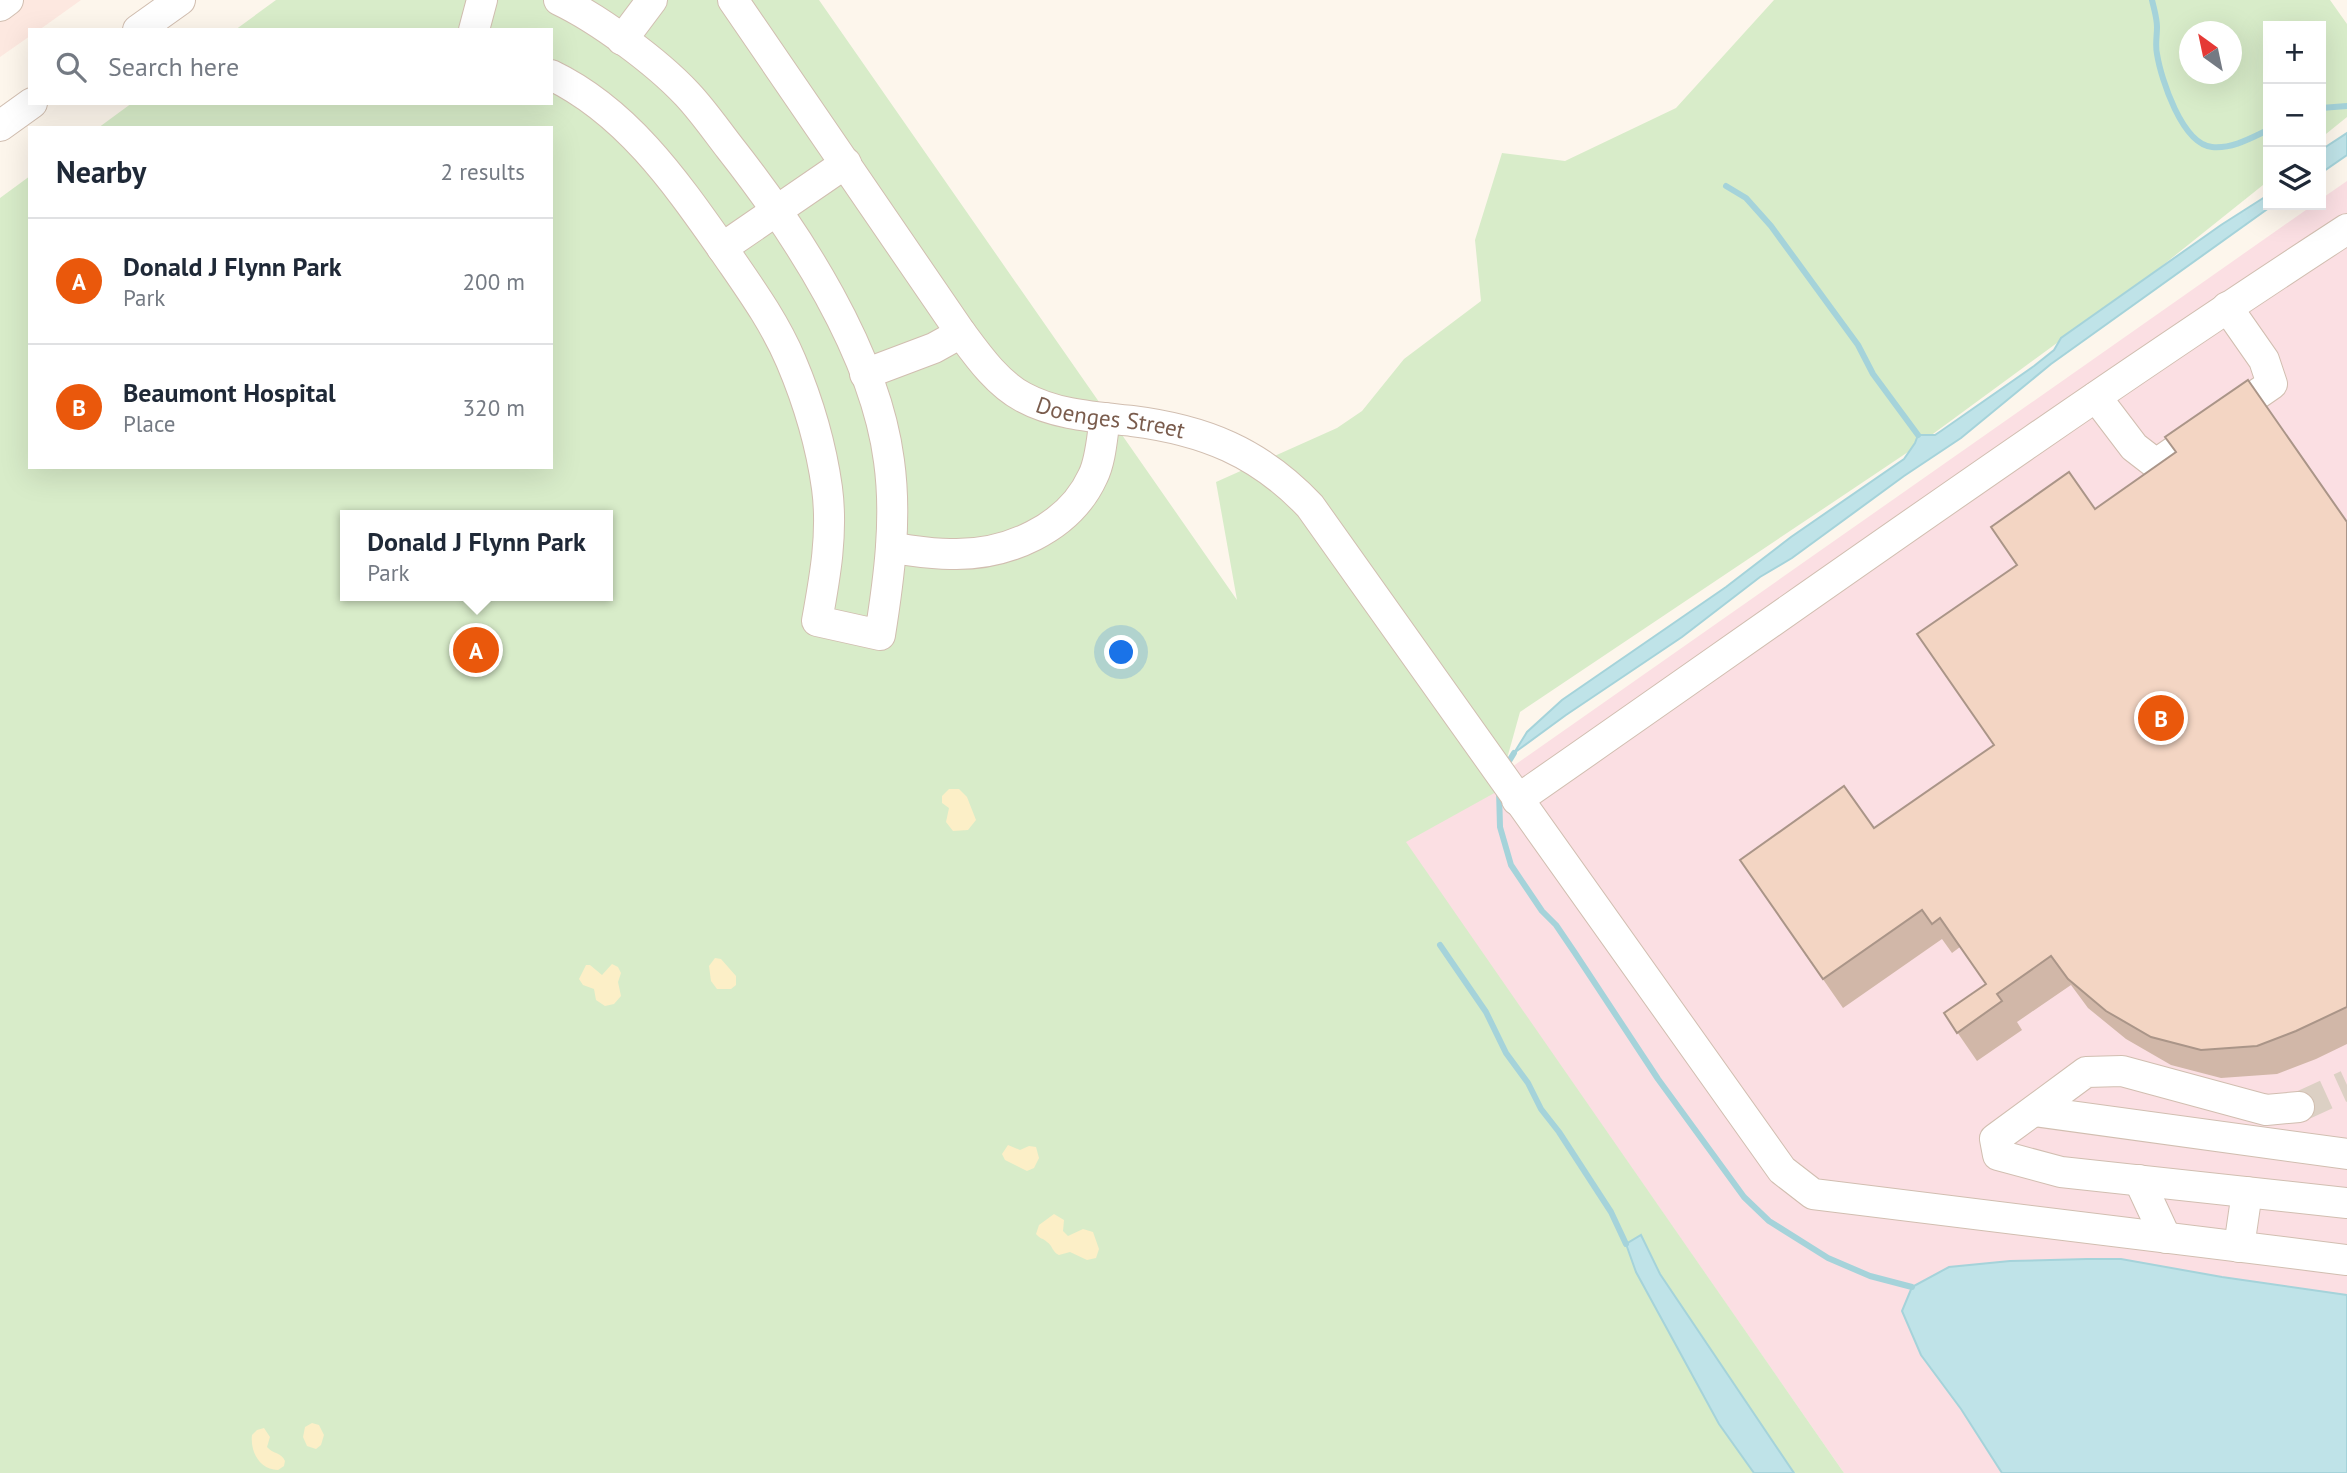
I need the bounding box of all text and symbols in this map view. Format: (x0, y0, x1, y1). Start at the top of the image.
north arrow (2179, 21, 2242, 84)
map controls (2263, 21, 2326, 210)
button: + (2263, 21, 2326, 84)
search box (28, 28, 553, 105)
icon: search (52, 48, 90, 86)
text: Search here (108, 50, 239, 83)
button: − (2263, 84, 2326, 147)
button: layers (2263, 147, 2326, 210)
text: Nearby (56, 152, 146, 191)
text: 2 results (441, 157, 525, 186)
text: Donald J Flynn Park (123, 250, 341, 283)
text: A (72, 267, 86, 296)
text: 200 m (463, 267, 525, 296)
text: Park (123, 283, 165, 312)
text: Beaumont Hospital (123, 376, 336, 409)
street label: Doenges Street (1032, 390, 1188, 444)
text: B (72, 393, 86, 422)
text: 320 m (463, 393, 525, 422)
text: Place (123, 409, 176, 438)
popup (340, 510, 613, 601)
text: Donald J Flynn Park (367, 525, 586, 558)
text: Park (367, 558, 410, 587)
pin: A (453, 624, 499, 676)
your location (1104, 635, 1138, 669)
pin: B (2138, 692, 2184, 744)

